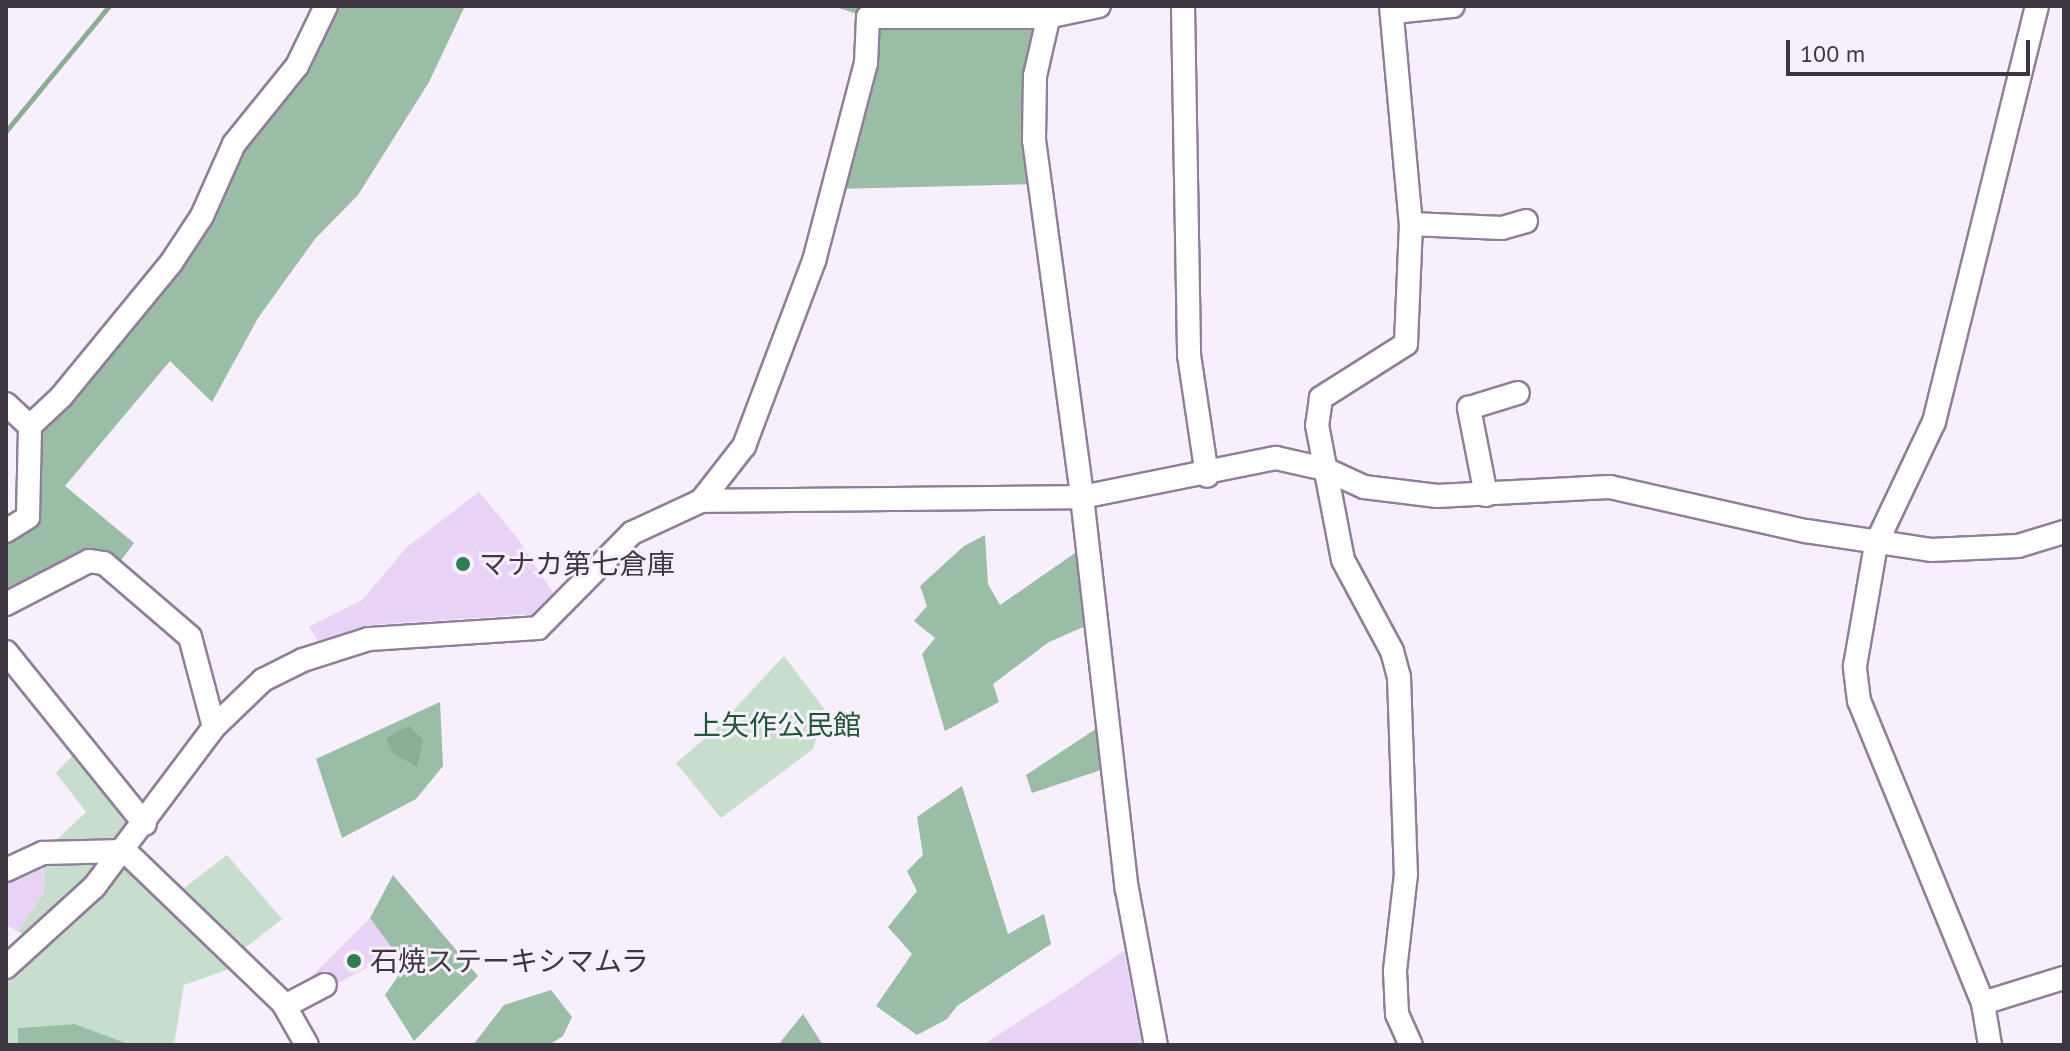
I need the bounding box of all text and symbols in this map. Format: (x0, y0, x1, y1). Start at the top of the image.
scale bar (1790, 24, 2034, 74)
text: 100 m (1800, 38, 1865, 69)
place label: マナカ第七倉庫 (479, 547, 675, 581)
marker: マナカ第七倉庫 (454, 555, 472, 573)
park label: 上矢作公民館 (693, 708, 861, 742)
place label: 石焼ステーキシマムラ (370, 944, 650, 978)
marker: 石焼ステーキシマムラ (345, 952, 363, 970)

